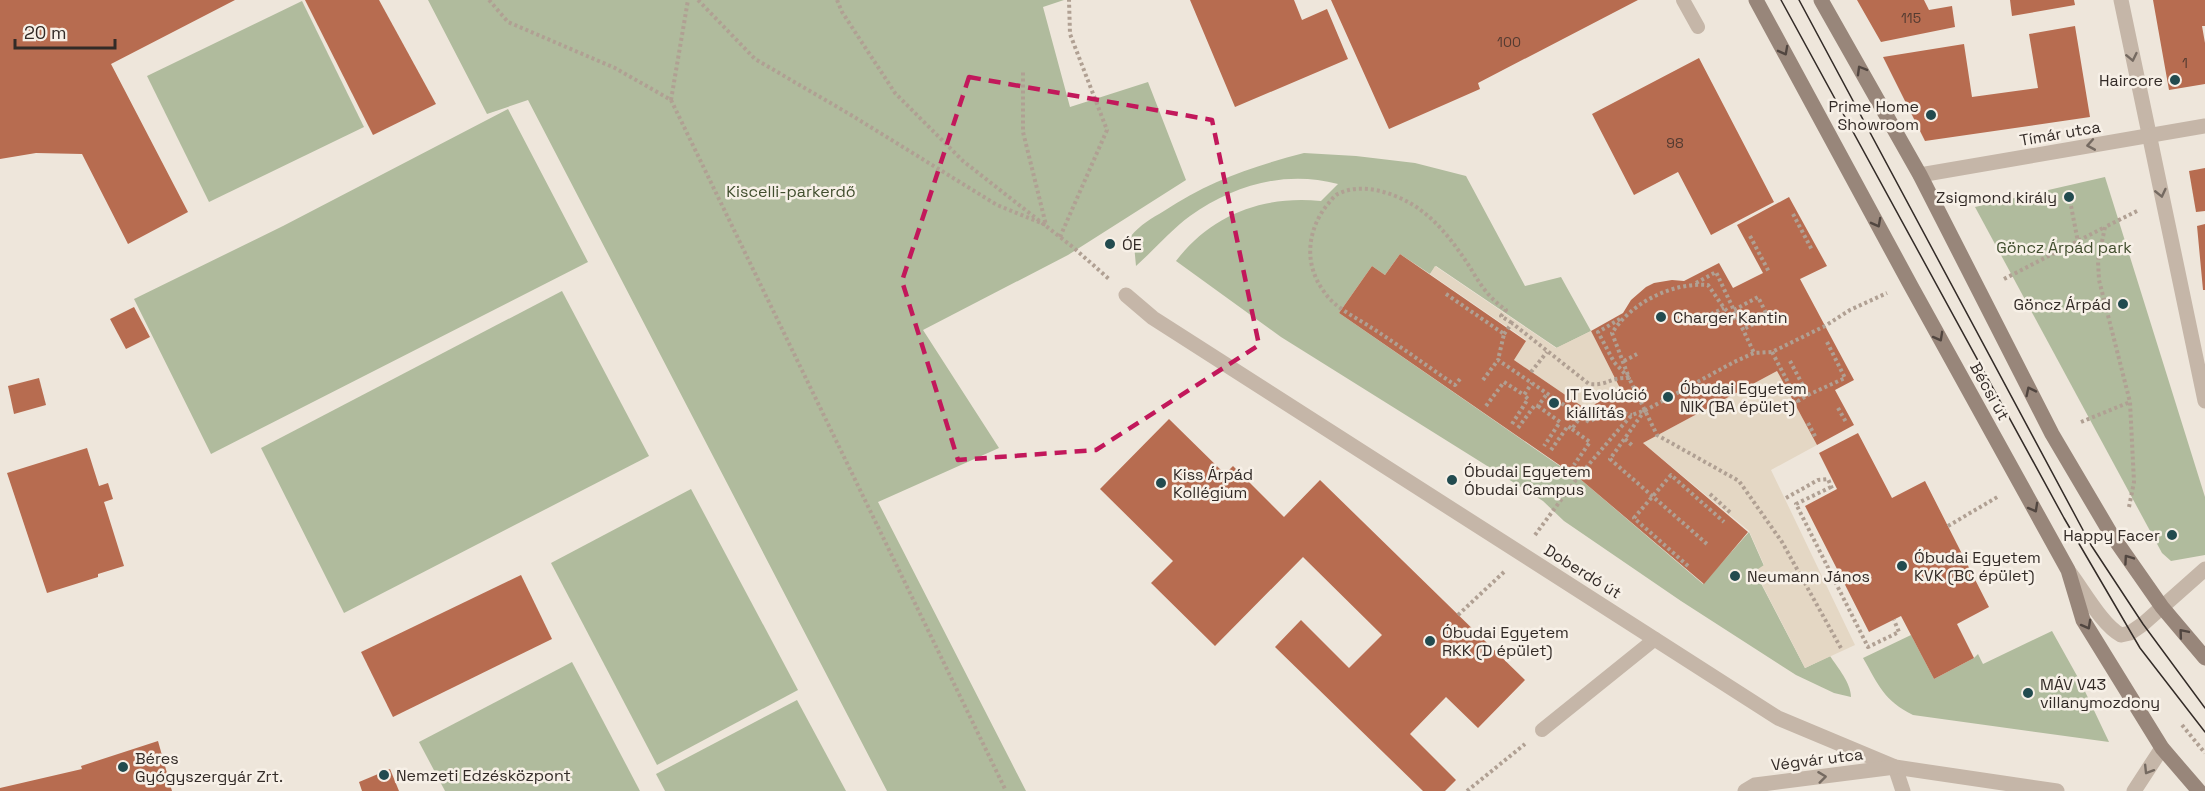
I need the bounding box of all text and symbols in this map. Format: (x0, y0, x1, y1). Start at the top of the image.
house number: 115 (1901, 9, 1921, 27)
scale bar (15, 12, 116, 50)
text: 20 m (24, 21, 67, 44)
house number: 100 (1497, 33, 1521, 51)
one-way arrow (1777, 45, 1788, 56)
one-way arrow (2125, 52, 2138, 62)
house number: 1 (2182, 54, 2188, 72)
one-way arrow (1857, 66, 1868, 76)
place label: Haircore (2099, 70, 2163, 91)
marker: Haircore (2168, 73, 2182, 87)
place label: Prime Home Showroom (1828, 96, 1919, 135)
marker: Prime Home Showroom (1924, 108, 1938, 122)
street label: Tímár utca (2018, 116, 2102, 151)
house number: 98 (1666, 134, 1684, 152)
one-way arrow (2086, 139, 2095, 151)
park label: Kiscelli-parkerdő (726, 181, 856, 202)
place label: Zsigmond király (1936, 187, 2057, 208)
one-way arrow (2154, 187, 2167, 197)
marker: Zsigmond király (2062, 190, 2076, 204)
one-way arrow (1870, 217, 1881, 227)
place label: ÓE (1122, 234, 1142, 255)
marker: ÓE (1103, 237, 1117, 251)
park label: Göncz Árpád park (1996, 237, 2132, 258)
place label: Göncz Árpád (2014, 294, 2111, 315)
marker: Göncz Árpád (2116, 297, 2130, 311)
place label: Charger Kantin (1673, 307, 1788, 328)
marker: Charger Kantin (1654, 310, 1668, 324)
one-way arrow (1932, 331, 1943, 341)
street label: Bécsi út (1965, 358, 2014, 424)
place label: Óbudai Egyetem NIK (BA épület) (1680, 378, 1807, 417)
place label: IT Evolúció kiállítás (1566, 384, 1647, 423)
one-way arrow (2026, 386, 2038, 397)
marker: Óbudai Egyetem NIK (BA épület) (1661, 390, 1675, 404)
marker: IT Evolúció kiállítás (1547, 396, 1561, 410)
place label: Óbudai Egyetem Óbudai Campus (1464, 461, 1591, 500)
place label: Kiss Árpád Kollégium (1173, 464, 1253, 503)
marker: Óbudai Egyetem Óbudai Campus (1445, 473, 1459, 487)
marker: Kiss Árpád Kollégium (1154, 476, 1168, 490)
one-way arrow (2027, 501, 2038, 512)
place label: Happy Facer (2063, 525, 2160, 546)
marker: Happy Facer (2165, 528, 2179, 542)
street label: Doberdó út (1540, 539, 1625, 604)
place label: Óbudai Egyetem KVK (BC épület) (1914, 547, 2041, 586)
one-way arrow (2125, 555, 2136, 566)
marker: Óbudai Egyetem KVK (BC épület) (1895, 559, 1909, 573)
place label: Neumann János (1747, 566, 1870, 587)
marker: Neumann János (1728, 569, 1742, 583)
one-way arrow (2080, 619, 2091, 629)
place label: Óbudai Egyetem RKK (D épület) (1442, 622, 1569, 661)
one-way arrow (2180, 628, 2191, 639)
marker: Óbudai Egyetem RKK (D épület) (1423, 634, 1437, 648)
place label: MÁV V43 villanymozdony (2040, 674, 2160, 713)
marker: MÁV V43 villanymozdony (2021, 686, 2035, 700)
street label: Végvár utca (1770, 743, 1864, 776)
place label: Béres Gyógyszergyár Zrt. (135, 748, 283, 787)
marker: Béres Gyógyszergyár Zrt. (116, 760, 130, 774)
one-way arrow (2144, 764, 2156, 774)
place label: Nemzeti Edzésközpont (396, 765, 571, 786)
marker: Nemzeti Edzésközpont (377, 768, 391, 782)
one-way arrow (1818, 771, 1827, 783)

